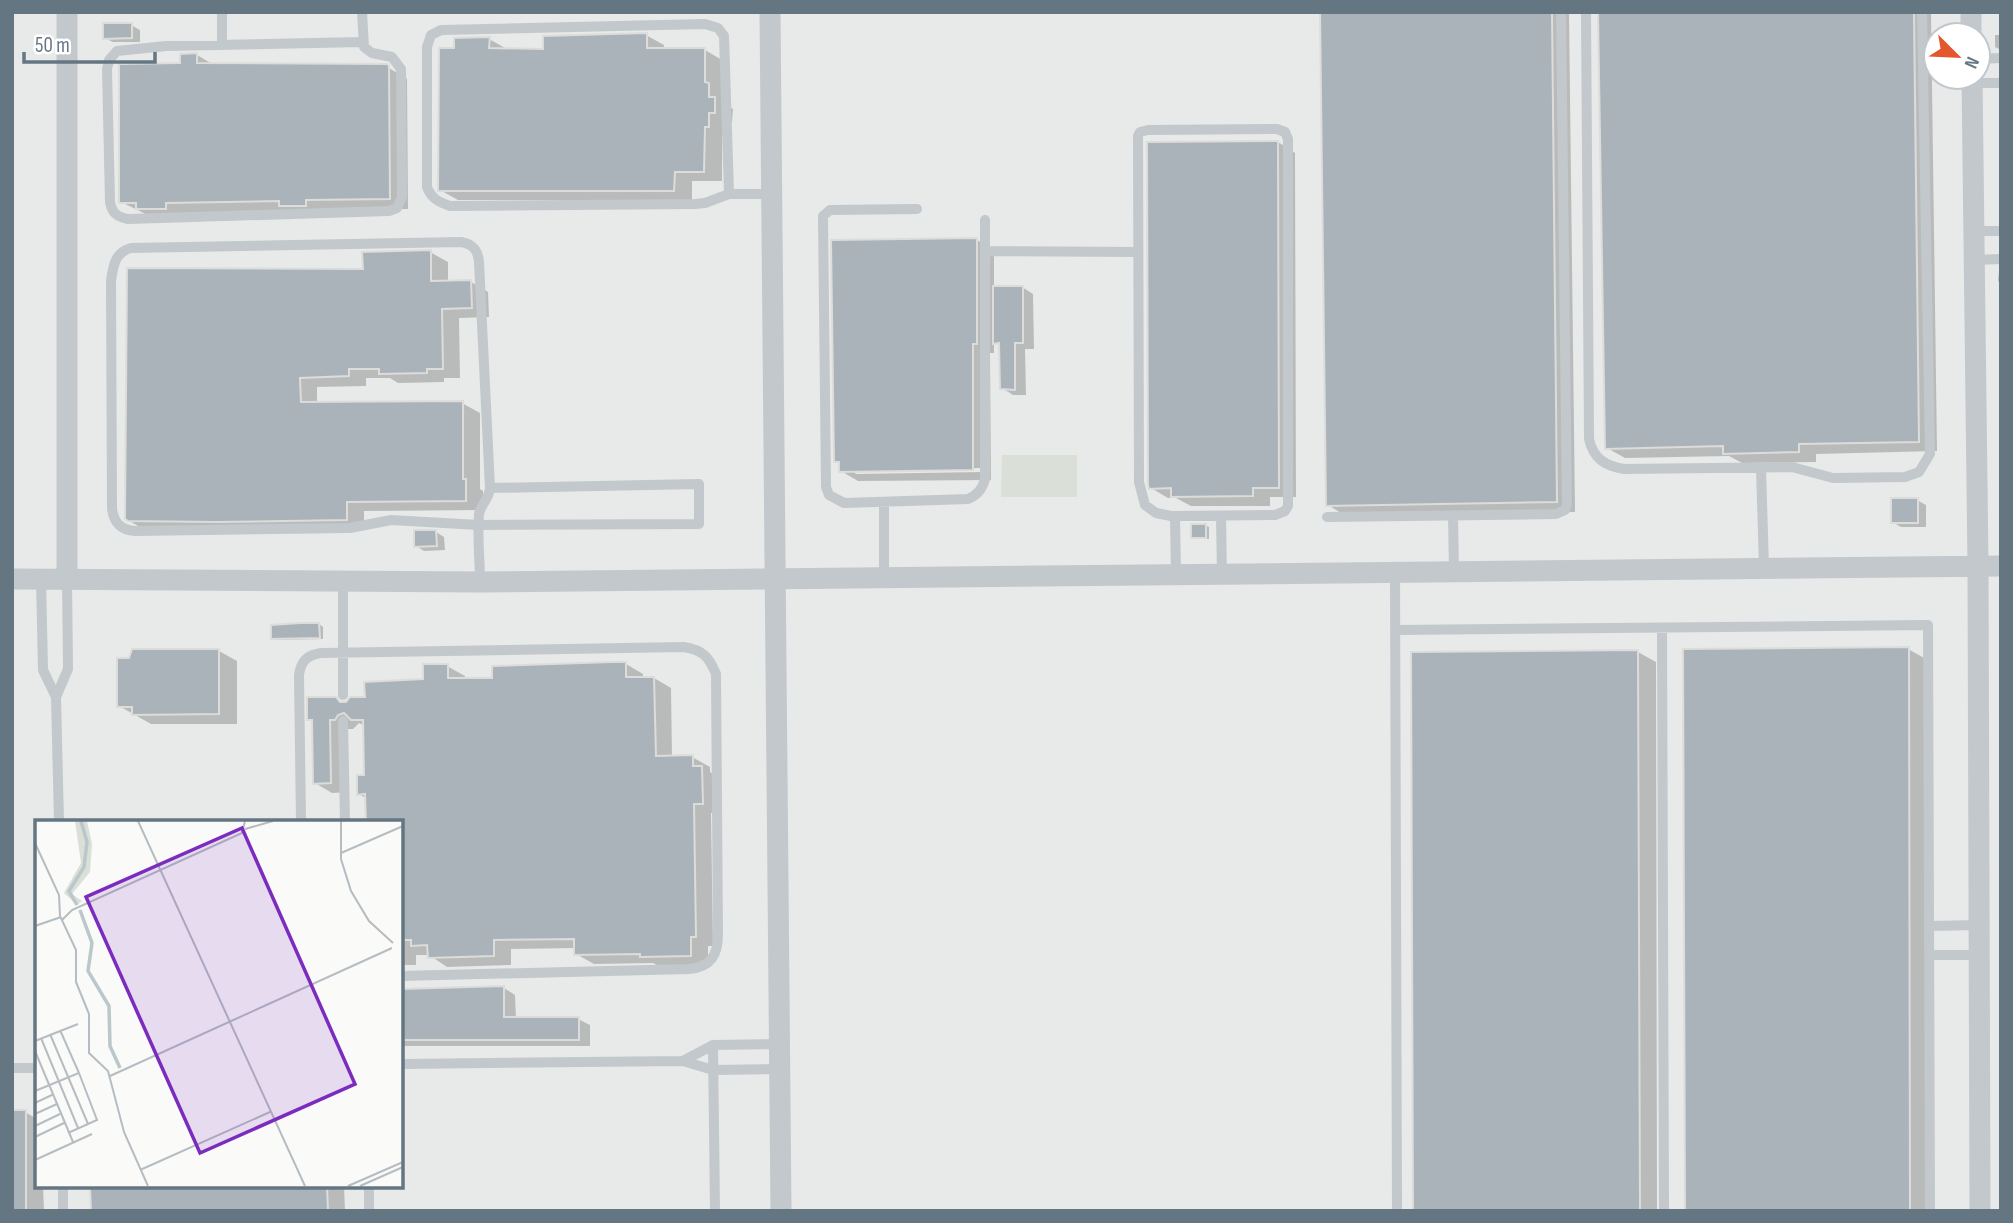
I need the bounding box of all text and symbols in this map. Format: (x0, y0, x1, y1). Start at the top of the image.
scale bar (24, 21, 156, 65)
north arrow (1922, 21, 1992, 91)
text: 50 m (35, 33, 70, 58)
text: N (1959, 53, 1984, 72)
inset map (35, 820, 402, 1188)

